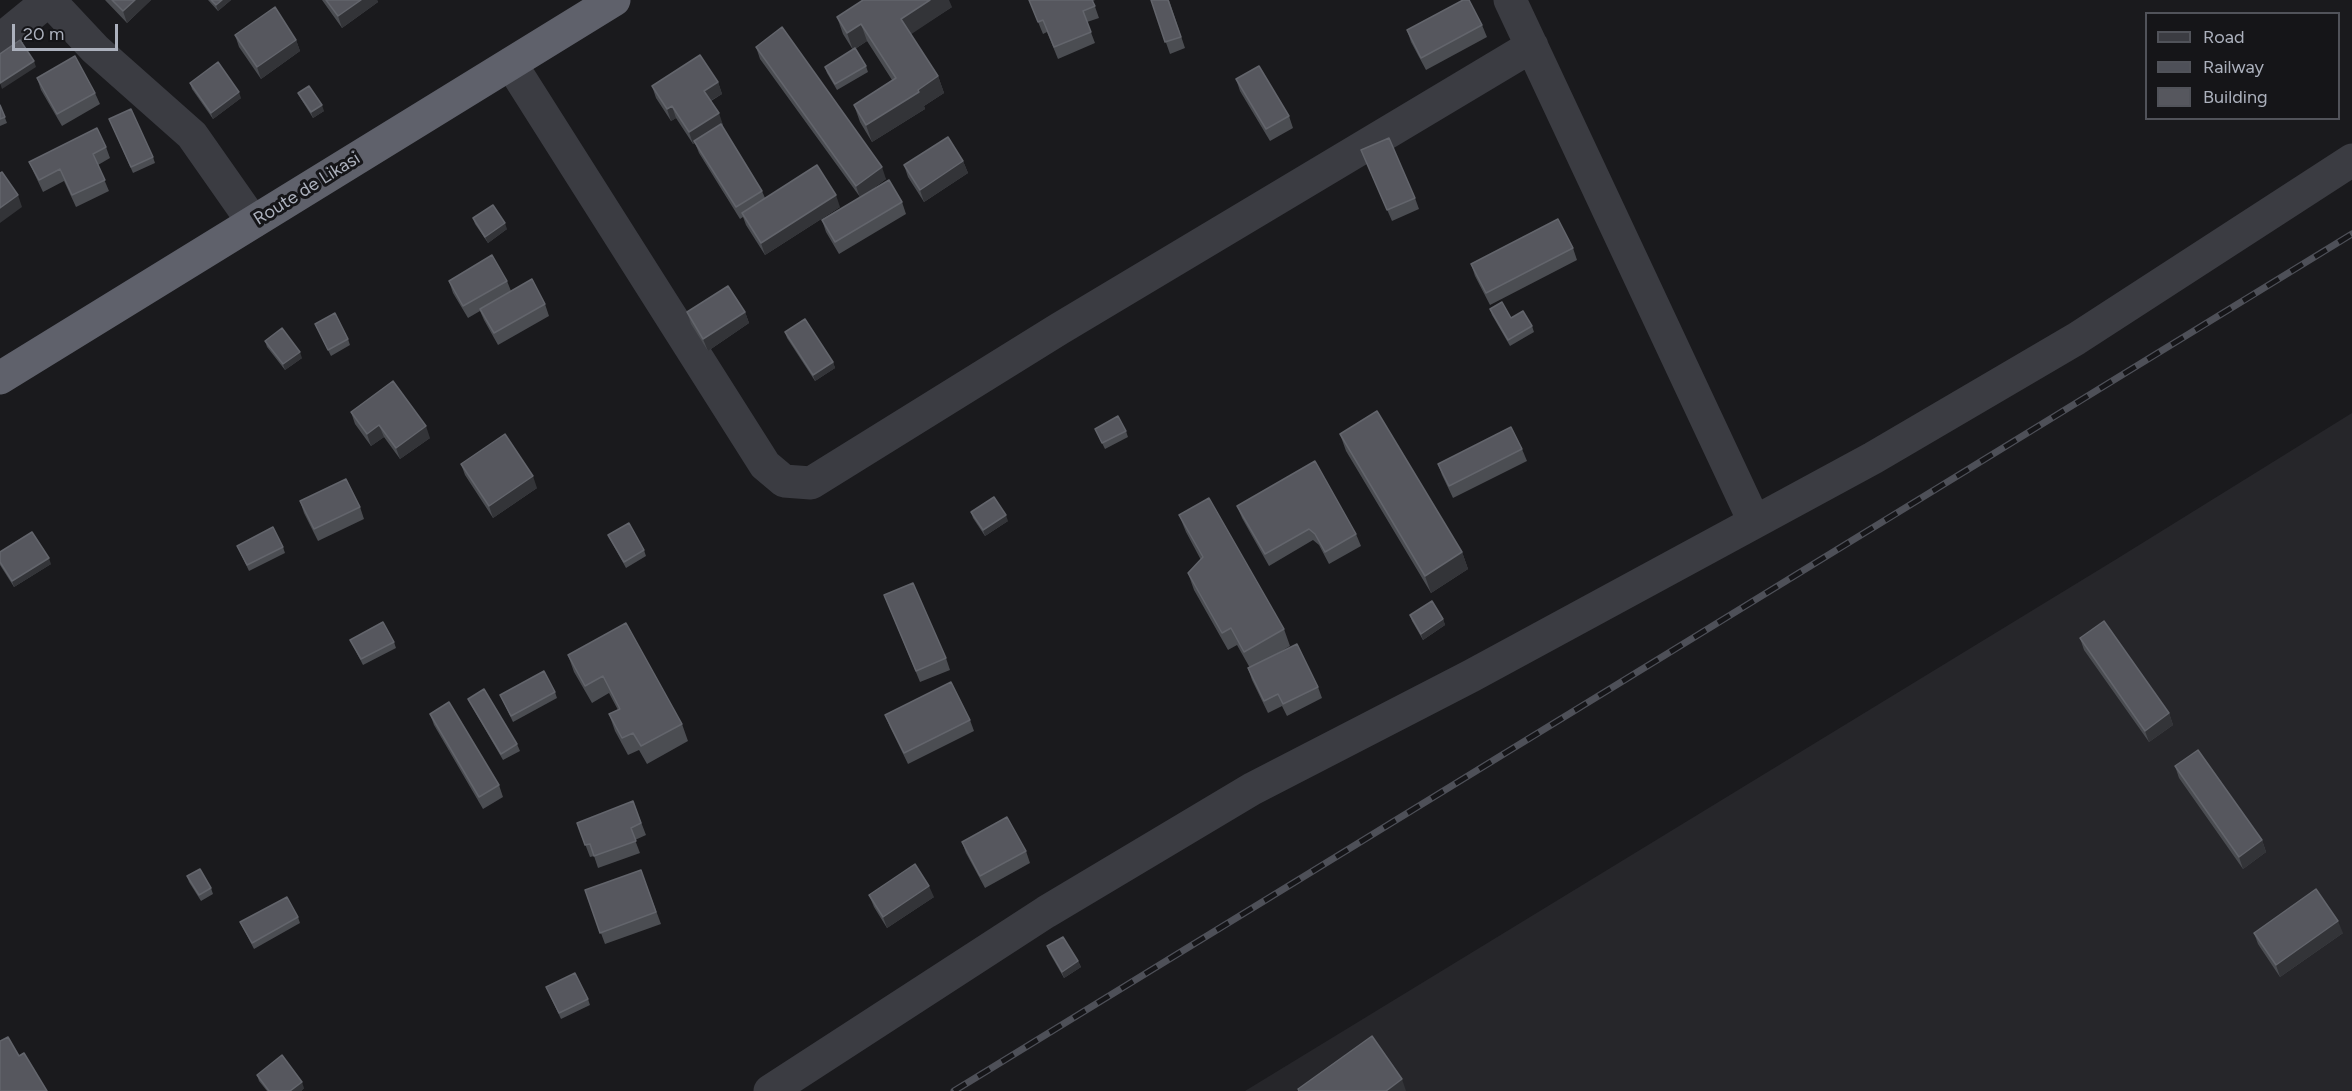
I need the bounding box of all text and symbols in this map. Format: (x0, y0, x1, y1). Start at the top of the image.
scale bar (15, 12, 122, 50)
legend (2145, 12, 2340, 120)
text: 20 m (23, 23, 64, 45)
text: Road (2203, 26, 2244, 48)
text: Railway (2203, 56, 2264, 78)
text: Building (2203, 86, 2268, 108)
street label: Route de Likasi (250, 148, 364, 230)

